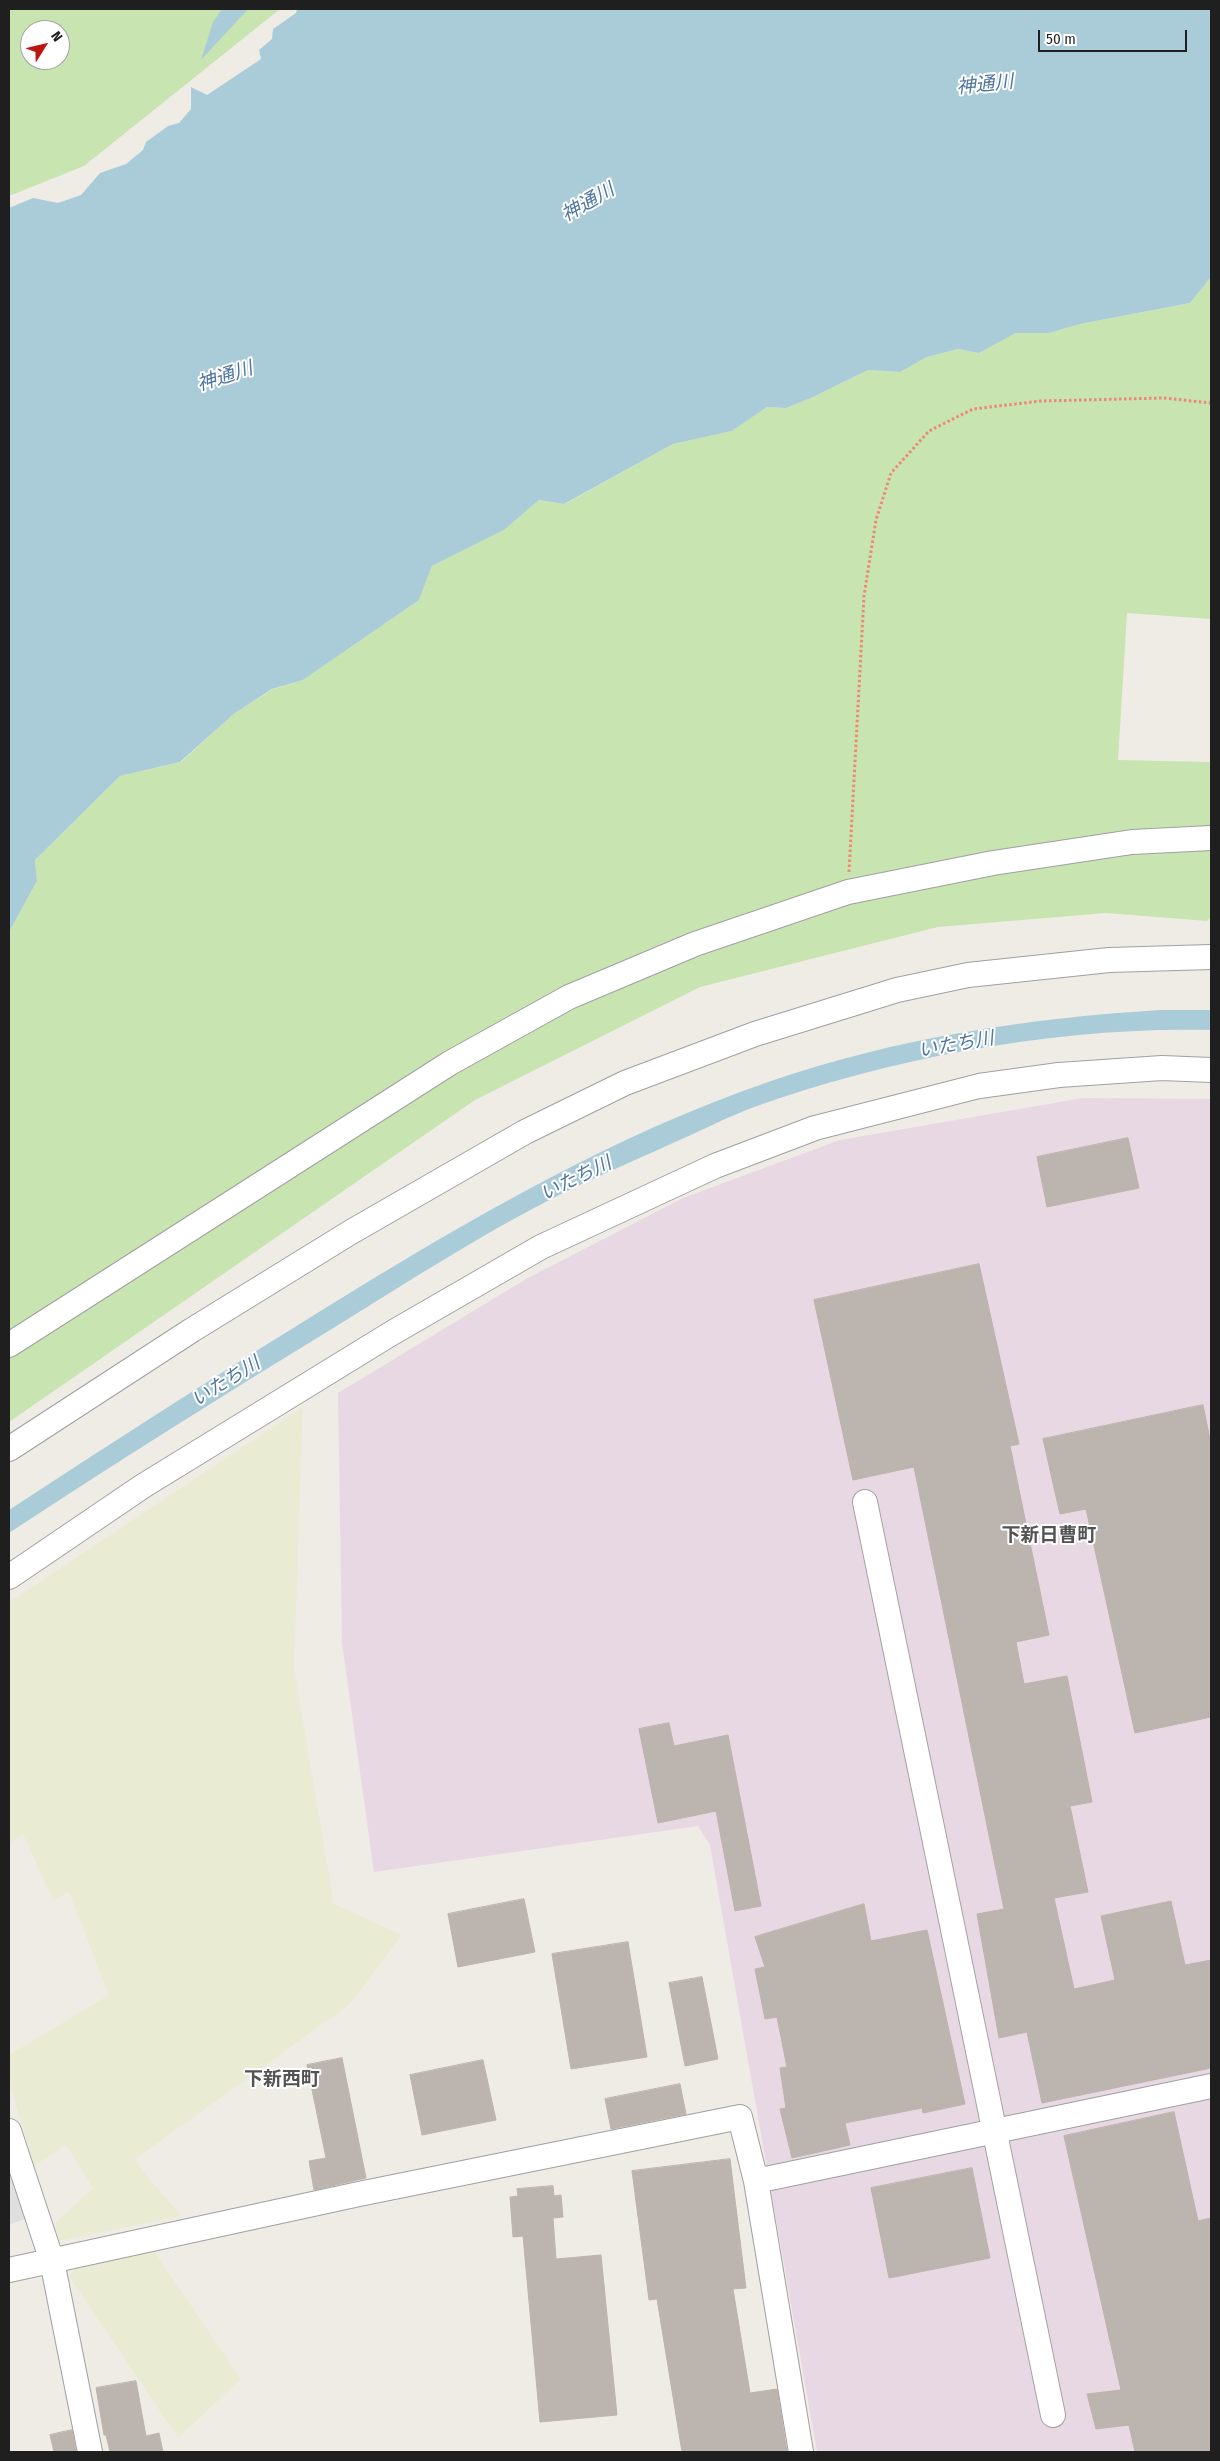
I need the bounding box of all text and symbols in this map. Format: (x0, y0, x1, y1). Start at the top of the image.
north arrow (20, 20, 70, 70)
scale bar (1040, 20, 1189, 52)
text: N (47, 28, 66, 45)
text: 50 m (1046, 30, 1076, 48)
water label: 神通川 (955, 71, 1015, 99)
water label: 神通川 (558, 179, 618, 227)
water label: 神通川 (194, 357, 256, 397)
water label: いたち川 (917, 1027, 995, 1063)
water label: いたち川 (537, 1152, 615, 1206)
water label: いたち川 (188, 1352, 264, 1412)
district label: 下新日曹町 (1002, 1525, 1096, 1547)
district label: 下新西町 (244, 2069, 320, 2091)

